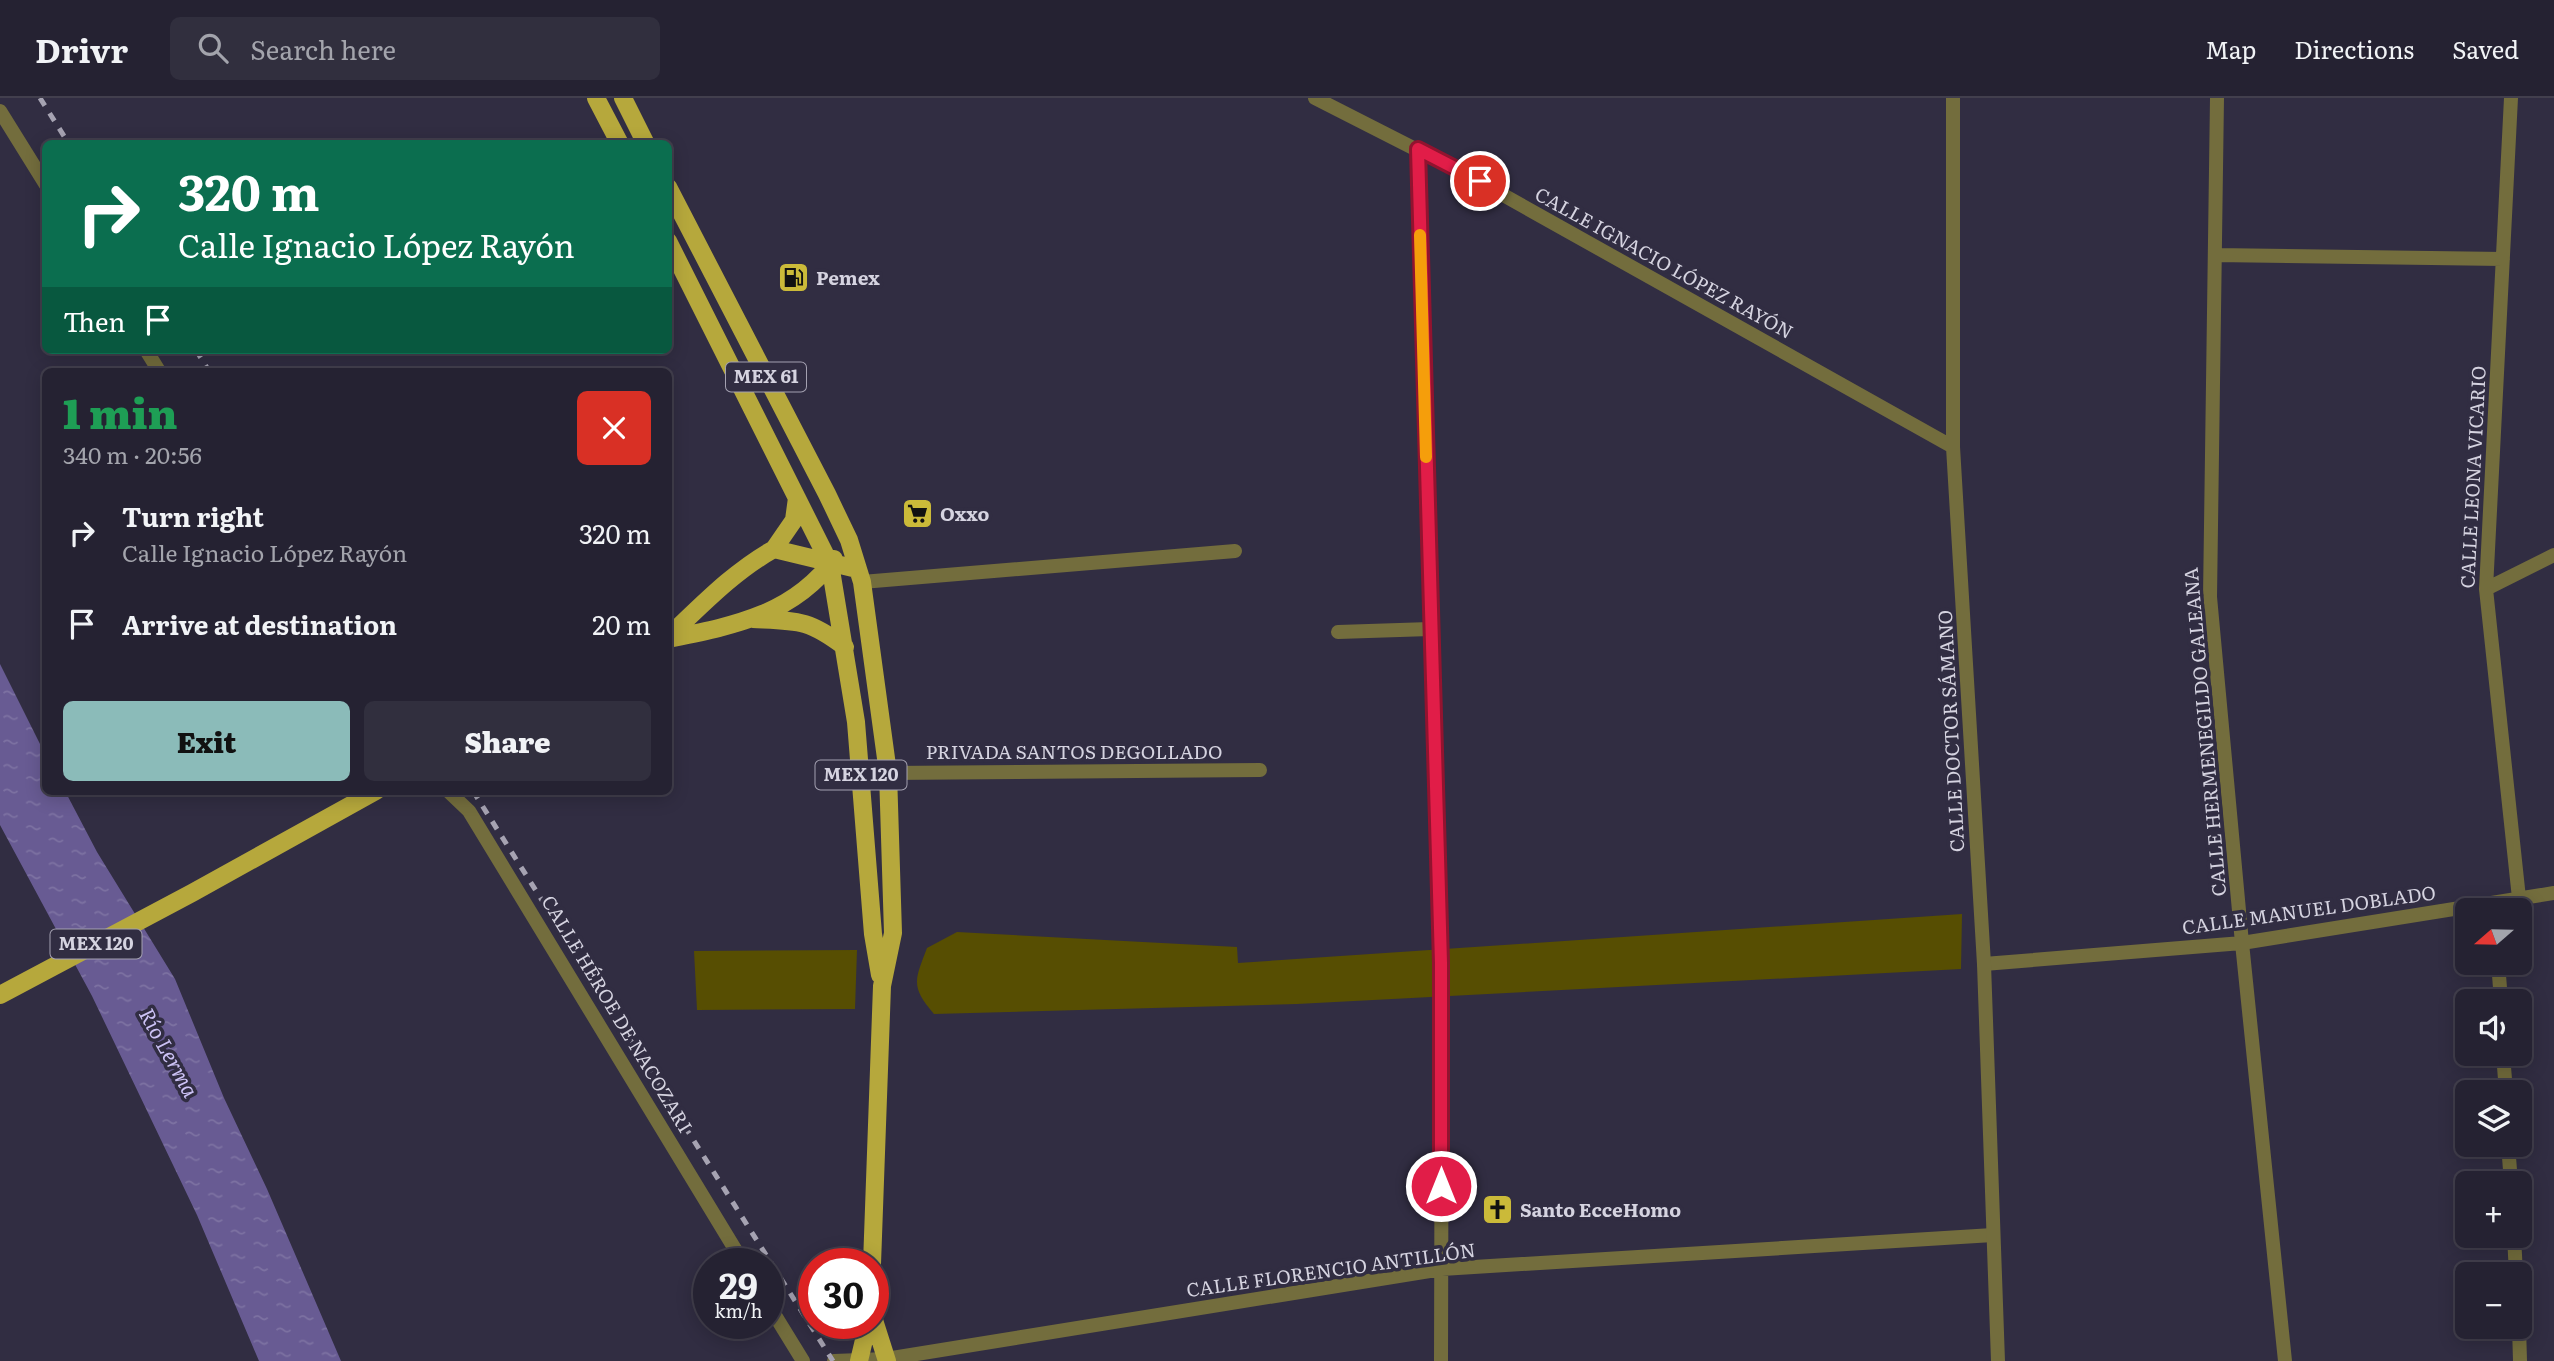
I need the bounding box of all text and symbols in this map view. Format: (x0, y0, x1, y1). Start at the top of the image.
search box (170, 17, 660, 80)
text: Drivr (35, 24, 128, 73)
icon: search (194, 29, 232, 67)
text: Search here (250, 29, 396, 68)
text: Map (2205, 31, 2256, 66)
text: Directions (2294, 31, 2414, 66)
text: Saved (2452, 31, 2519, 66)
pin (1450, 151, 1510, 211)
text: 320 m (178, 153, 320, 226)
icon: arrive (1461, 162, 1499, 200)
icon: right (63, 168, 154, 259)
street label: CALLE IGNACIO LÓPEZ RAYÓN (1530, 179, 1799, 345)
text: Calle Ignacio López Rayón (178, 220, 575, 268)
fuel station icon: Pemex (776, 261, 810, 295)
place label: Pemex (816, 263, 880, 291)
text: Then (63, 301, 125, 340)
icon: arrive (139, 301, 177, 339)
road number: MEX 61 (726, 362, 806, 391)
street label: CALLE LEONA VICARIO (2452, 365, 2492, 589)
text: 1 min (63, 380, 178, 442)
button: close (577, 391, 651, 465)
text: 340 m · 20:56 (63, 437, 202, 471)
text: Turn right (122, 496, 264, 535)
supermarket icon: Oxxo (900, 497, 934, 531)
place label: Oxxo (940, 499, 989, 527)
text: 320 m (579, 513, 651, 552)
icon: right (63, 514, 101, 552)
text: Calle Ignacio López Rayón (122, 535, 407, 569)
street label: CALLE HERMENEGILDO GALEANA (2176, 566, 2232, 898)
text: Arrive at destination (122, 604, 397, 643)
text: 20 m (592, 604, 651, 643)
icon: arrive (63, 605, 101, 643)
street label: CALLE DOCTOR SÁMANO (1930, 609, 1970, 853)
button: Exit (63, 701, 350, 781)
button: Share (364, 701, 651, 781)
street label: PRIVADA SANTOS DEGOLLADO (926, 737, 1222, 765)
road number: MEX 120 (816, 760, 906, 790)
street label: CALLE MANUEL DOBLADO (2180, 877, 2437, 941)
street label: CALLE HÉROE DE NACOZARI (536, 889, 700, 1138)
north arrow (2455, 898, 2532, 975)
map controls (2455, 898, 2532, 1339)
road number: MEX 120 (50, 930, 142, 958)
button: sound (2455, 989, 2532, 1066)
water label: Río Lerma (133, 1001, 207, 1102)
button: layers (2455, 1080, 2532, 1157)
position arrow (1404, 1149, 1478, 1223)
button: + (2455, 1171, 2532, 1248)
church icon: Santo EcceHomo (1480, 1193, 1514, 1227)
place label: Santo EcceHomo (1520, 1195, 1681, 1223)
street label: CALLE FLORENCIO ANTILLÓN (1185, 1235, 1477, 1303)
speed limit sign: 30 (798, 1248, 889, 1339)
text: 29 (719, 1258, 758, 1310)
button: − (2455, 1262, 2532, 1339)
text: km/h (715, 1297, 762, 1324)

